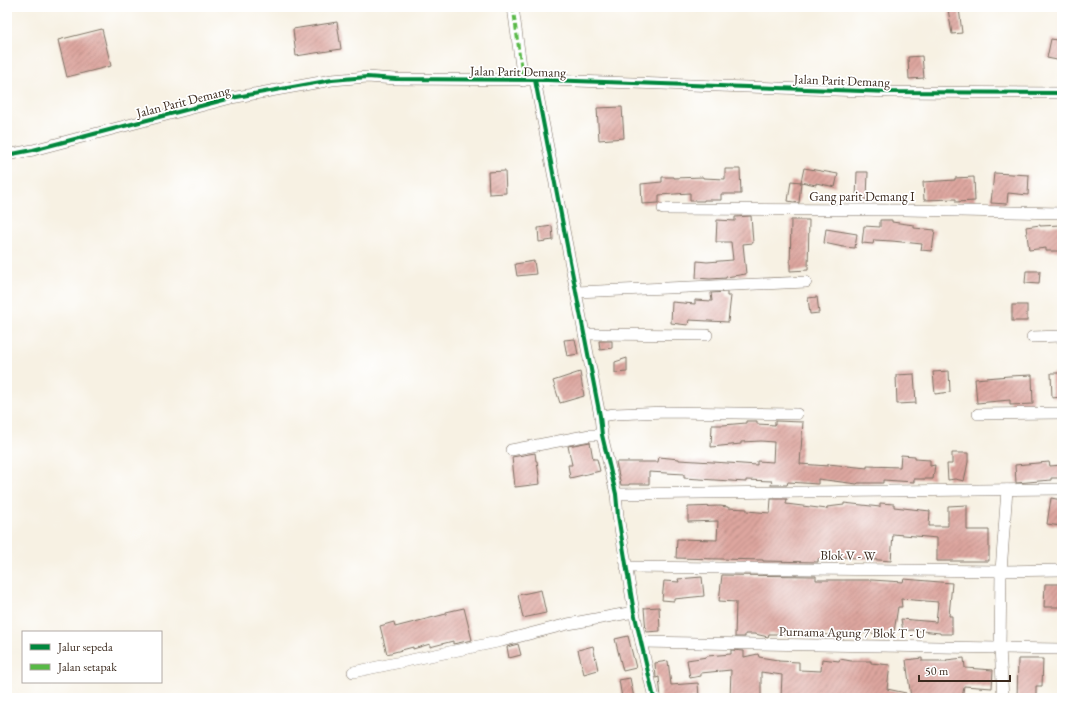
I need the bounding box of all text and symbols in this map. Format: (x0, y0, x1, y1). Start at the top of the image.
street label: Jalan Parit Demang (469, 62, 566, 81)
street label: Jalan Parit Demang (793, 70, 891, 91)
street label: Jalan Parit Demang (134, 82, 232, 122)
street label: Gang parit Demang I (809, 188, 915, 205)
street label: Blok V - W (820, 547, 877, 564)
street label: Purnama Agung 7 Blok T - U (779, 623, 926, 642)
legend (22, 631, 162, 683)
text: Jalur sepeda (57, 639, 113, 655)
scale bar (919, 657, 1010, 683)
text: Jalan setapak (57, 659, 117, 675)
text: 50 m (925, 663, 949, 679)

